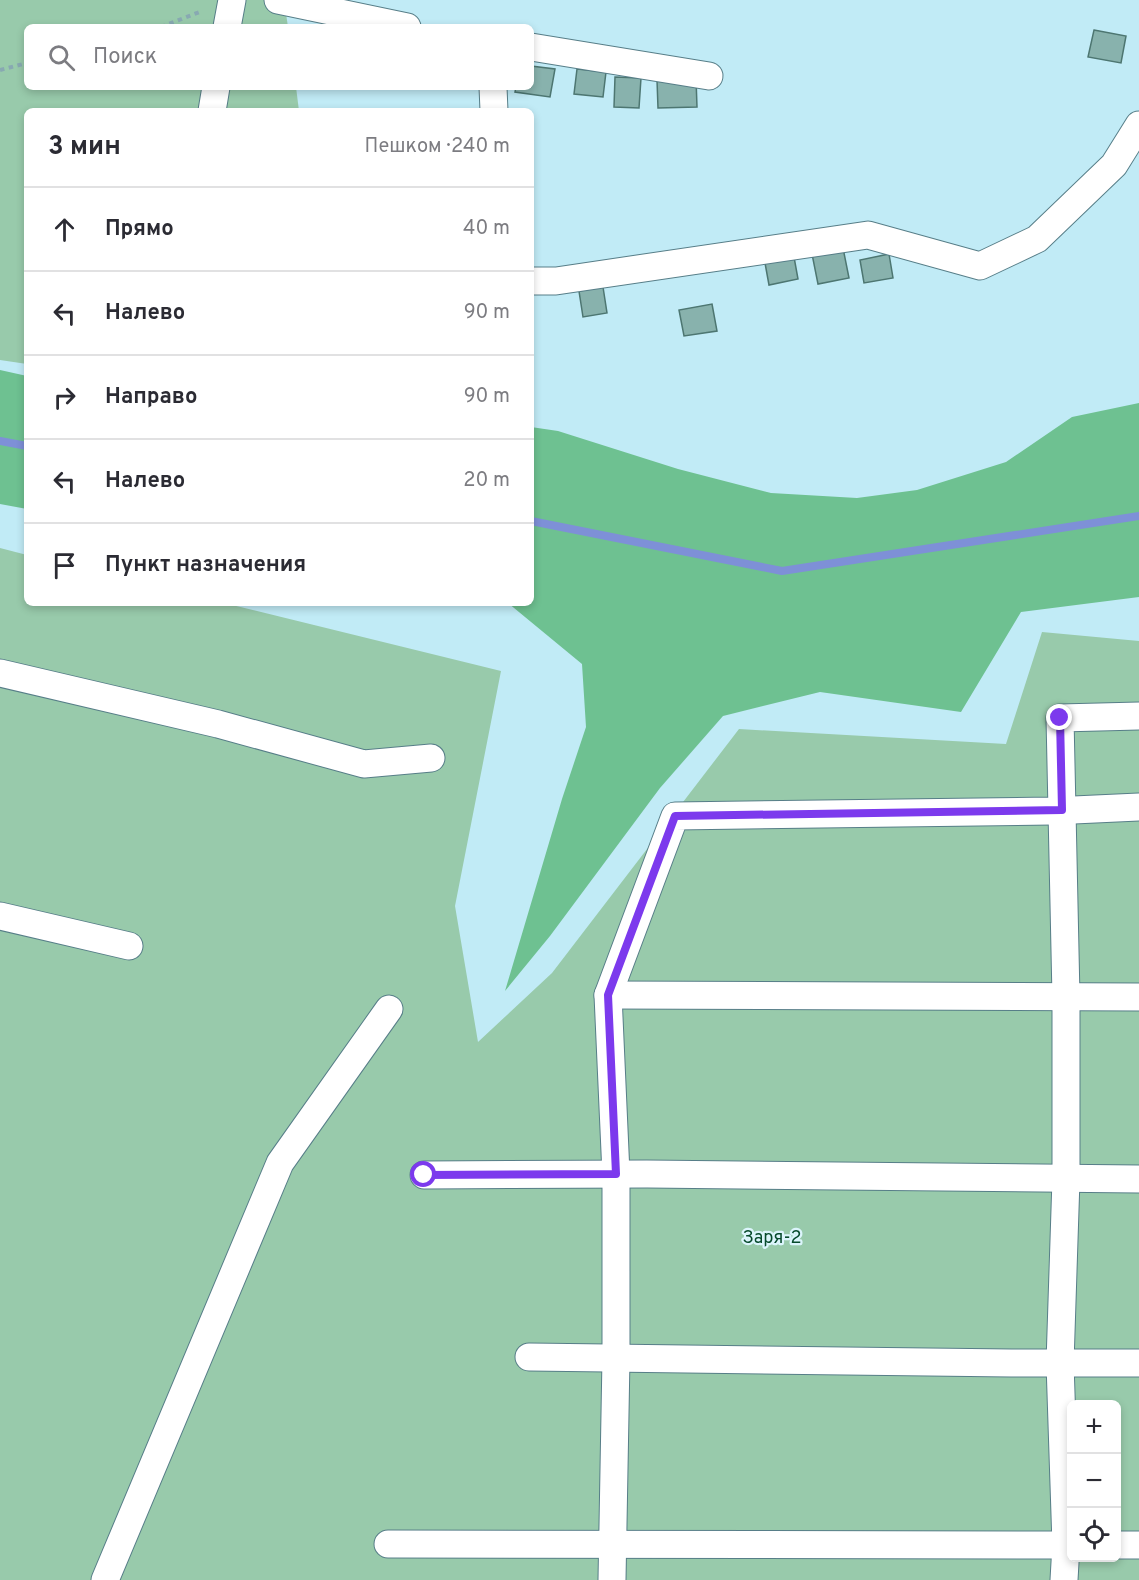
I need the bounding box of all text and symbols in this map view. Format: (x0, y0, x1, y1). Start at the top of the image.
search box (24, 24, 534, 90)
icon: search (45, 41, 78, 74)
text: Поиск (93, 44, 157, 71)
text: 3 мин (48, 131, 121, 164)
text: Пешком · 240 m (365, 134, 510, 160)
icon: ahead (48, 213, 81, 246)
text: Прямо (105, 216, 174, 243)
text: 40 m (463, 216, 510, 242)
icon: left (48, 297, 81, 330)
text: Налево (105, 300, 185, 327)
text: 90 m (464, 300, 510, 326)
icon: right (48, 381, 81, 414)
text: Направо (105, 384, 197, 411)
text: 90 m (464, 384, 510, 410)
icon: left (48, 465, 81, 498)
text: Налево (105, 468, 185, 495)
text: 20 m (463, 468, 510, 494)
icon: arrive (48, 549, 81, 582)
text: Пункт назначения (105, 552, 306, 579)
route end (1046, 704, 1072, 730)
route start (410, 1161, 436, 1187)
park label: Заря-2 (742, 1227, 802, 1250)
map controls (1067, 1400, 1121, 1562)
button: + (1067, 1400, 1121, 1454)
button: − (1067, 1454, 1121, 1508)
button: locate (1067, 1508, 1121, 1562)

